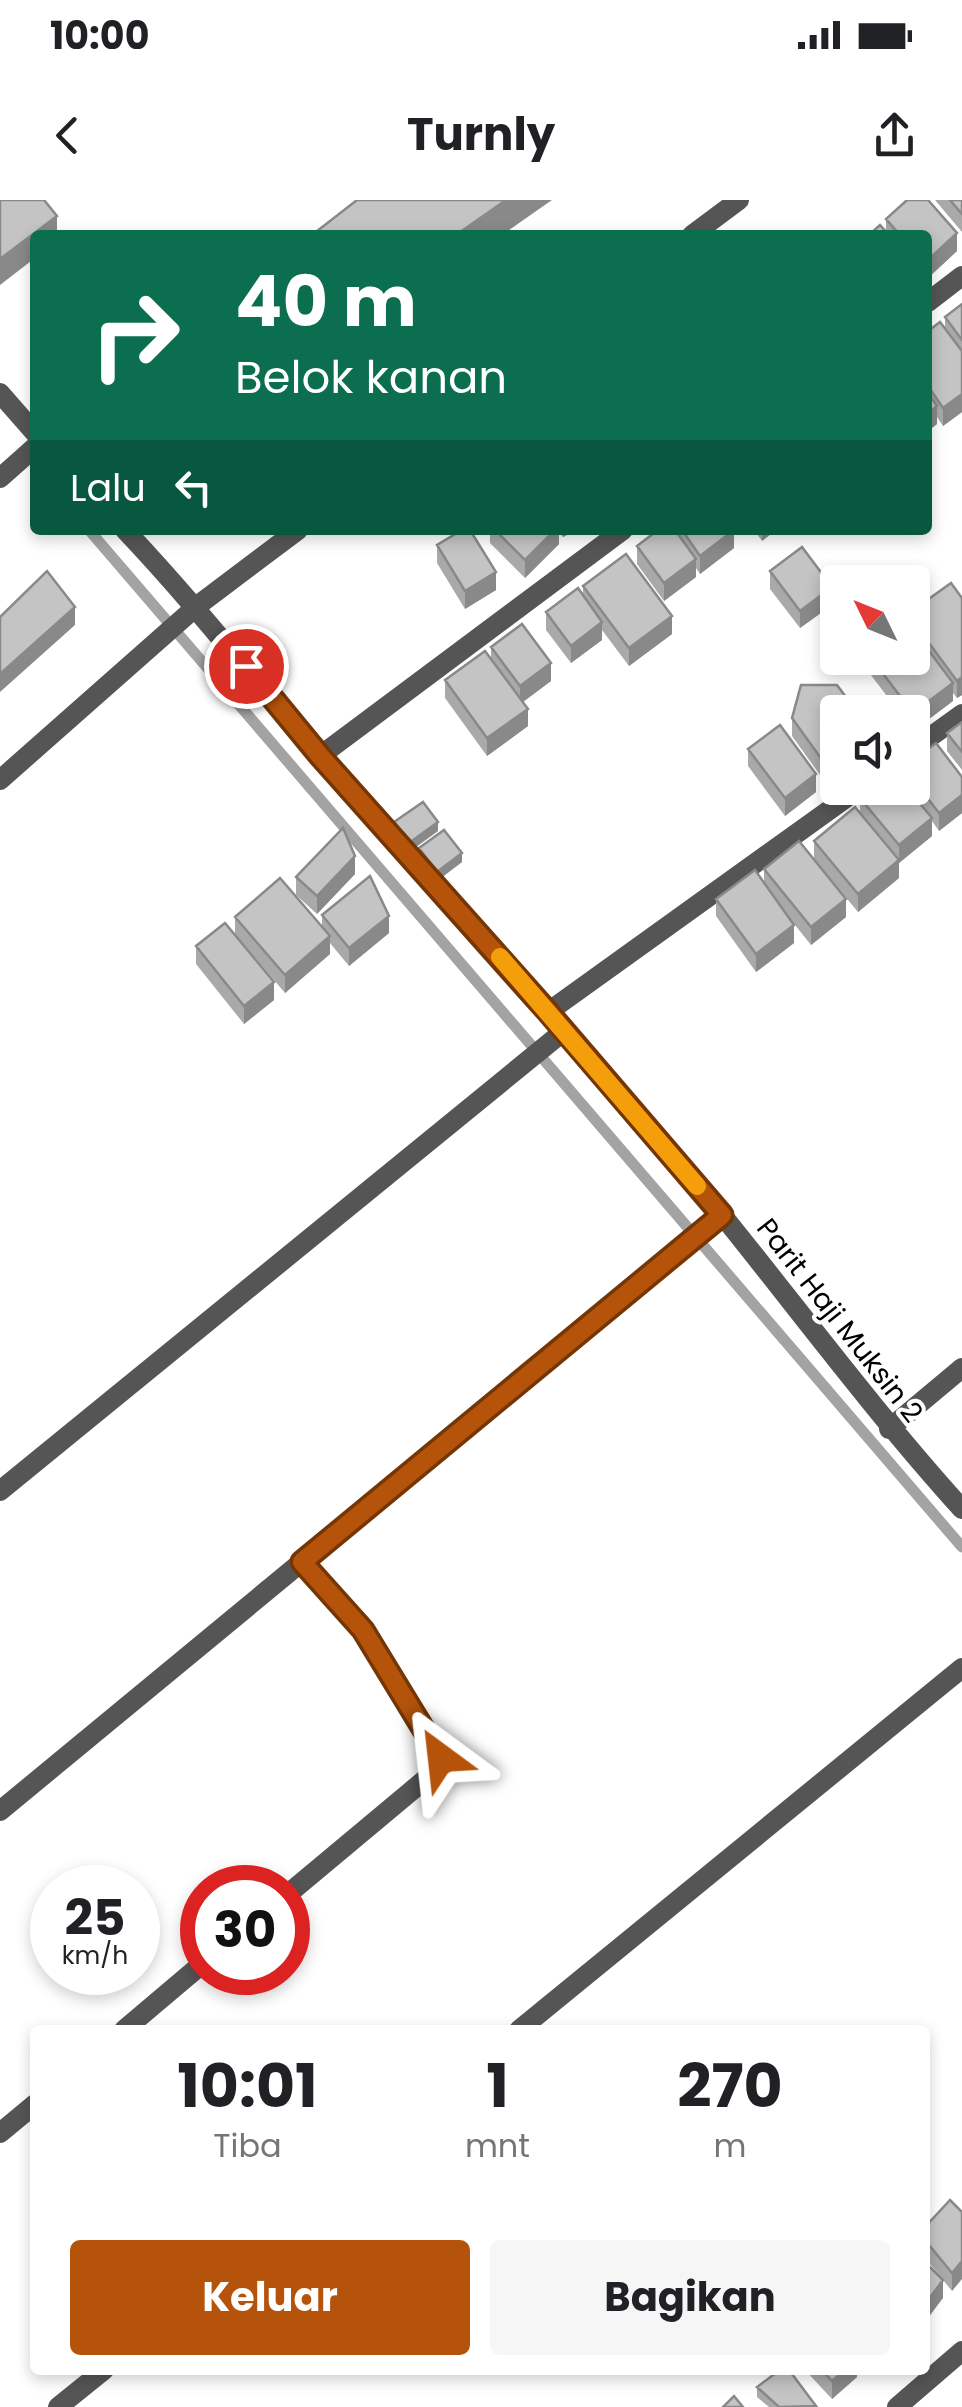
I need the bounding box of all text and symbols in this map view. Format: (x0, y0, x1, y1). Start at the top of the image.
text: 10:00 (50, 9, 149, 62)
text: Turnly (407, 103, 555, 166)
icon: back (40, 108, 95, 163)
icon: share (867, 108, 922, 163)
text: 40 m (235, 252, 417, 351)
icon: right (70, 270, 200, 400)
text: Belok kanan (235, 346, 507, 409)
icon: left (166, 460, 221, 515)
text: Lalu (70, 461, 146, 514)
north arrow (820, 565, 930, 675)
map controls (820, 565, 930, 805)
pin (204, 624, 289, 709)
icon: arrive (219, 639, 274, 694)
button: sound (820, 695, 930, 805)
street label: Parit Haji Muksin 2 (748, 1210, 932, 1431)
position arrow (389, 1706, 493, 1810)
speed limit sign: 30 (180, 1865, 310, 1995)
text: 25 (64, 1882, 126, 1953)
text: km/h (62, 1938, 128, 1973)
text: 10:01 (177, 2044, 318, 2128)
text: 1 (486, 2044, 509, 2128)
text: 270 (677, 2044, 783, 2128)
text: Tiba (213, 2123, 282, 2168)
text: mnt (465, 2123, 530, 2168)
text: m (714, 2123, 746, 2168)
button: Keluar (70, 2240, 470, 2355)
button: Bagikan (490, 2240, 890, 2355)

